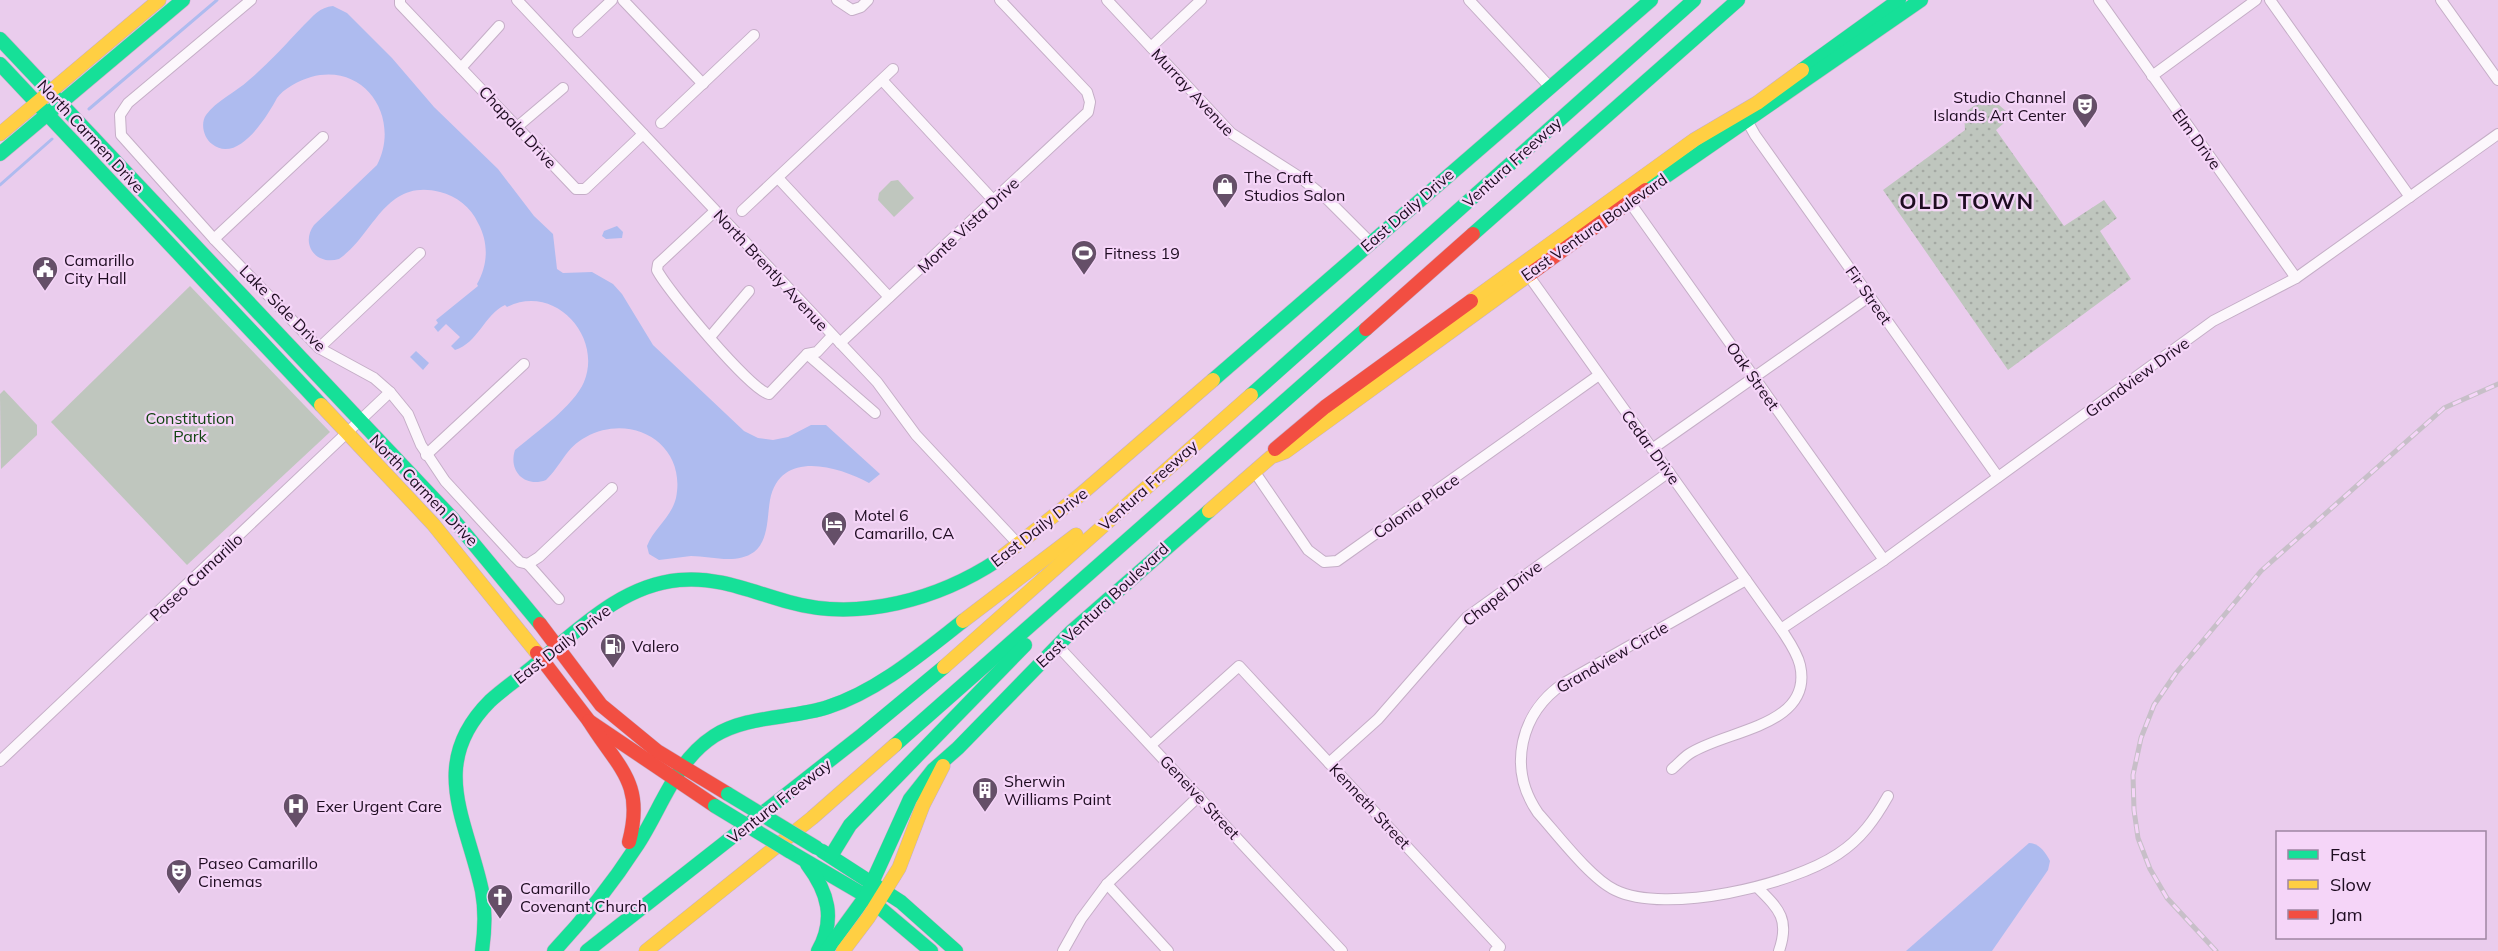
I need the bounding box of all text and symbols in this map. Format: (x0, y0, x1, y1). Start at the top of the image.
street label: Murray Avenue (1147, 44, 1239, 140)
street label: North Carmen Drive (33, 75, 149, 197)
street label: Chapala Drive (475, 82, 561, 172)
place label: Studio Channel Islands Art Center (1933, 87, 2066, 125)
theatre icon: Studio Channel Islands Art Center (2070, 91, 2100, 129)
street label: Elm Drive (2168, 105, 2226, 173)
street label: Ventura Freeway (1458, 112, 1566, 212)
street label: East Daily Drive (1356, 164, 1458, 256)
place label: The Craft Studios Salon (1244, 167, 1345, 205)
street label: East Ventura Boulevard (1517, 169, 1671, 285)
shop icon: The Craft Studios Salon (1210, 171, 1240, 209)
street label: Monte Vista Drive (913, 173, 1023, 277)
district label: OLD TOWN (1899, 187, 2035, 215)
street label: North Brently Avenue (709, 205, 833, 335)
sports icon: Fitness 19 (1069, 238, 1099, 276)
place label: Fitness 19 (1104, 243, 1180, 263)
place label: Camarillo City Hall (64, 250, 134, 288)
public building icon: Camarillo City Hall (30, 254, 60, 292)
street label: Lake Side Drive (236, 261, 330, 355)
street label: Fir Street (1842, 262, 1897, 329)
street label: Grandview Drive (2081, 333, 2193, 421)
street label: Oak Street (1722, 338, 1784, 414)
street label: Cedar Drive (1617, 406, 1685, 488)
park label: Constitution Park (146, 408, 234, 446)
street label: North Carmen Drive (366, 430, 482, 550)
street label: Ventura Freeway (1094, 435, 1202, 535)
street label: Colonia Place (1369, 469, 1463, 543)
street label: East Daily Drive (987, 483, 1091, 571)
place label: Motel 6 Camarillo, CA (854, 505, 954, 543)
hotel icon: Motel 6 Camarillo, CA (819, 509, 849, 547)
street label: Paseo Camarillo (145, 529, 247, 625)
street label: East Ventura Boulevard (1032, 538, 1172, 672)
street label: Chapel Drive (1458, 556, 1546, 630)
street label: East Daily Drive (510, 600, 614, 688)
street label: Grandview Circle (1552, 617, 1672, 697)
fuel station icon: Valero (598, 631, 628, 669)
place label: Valero (632, 636, 679, 656)
street label: Geneive Street (1156, 751, 1244, 844)
street label: Ventura Freeway (723, 754, 835, 848)
street label: Kenneth Street (1325, 759, 1415, 853)
place label: Sherwin Williams Paint (1004, 771, 1112, 809)
building icon: Sherwin Williams Paint (970, 775, 1000, 813)
hospital icon: Exer Urgent Care (281, 791, 311, 829)
place label: Exer Urgent Care (316, 796, 442, 816)
legend (2276, 831, 2486, 939)
text: Fast (2330, 843, 2366, 866)
place label: Paseo Camarillo Cinemas (198, 853, 318, 891)
theatre icon: Paseo Camarillo Cinemas (164, 857, 194, 895)
text: Slow (2330, 873, 2372, 896)
place label: Camarillo Covenant Church (520, 878, 647, 916)
church icon: Camarillo Covenant Church (485, 882, 515, 920)
text: Jam (2330, 903, 2363, 926)

